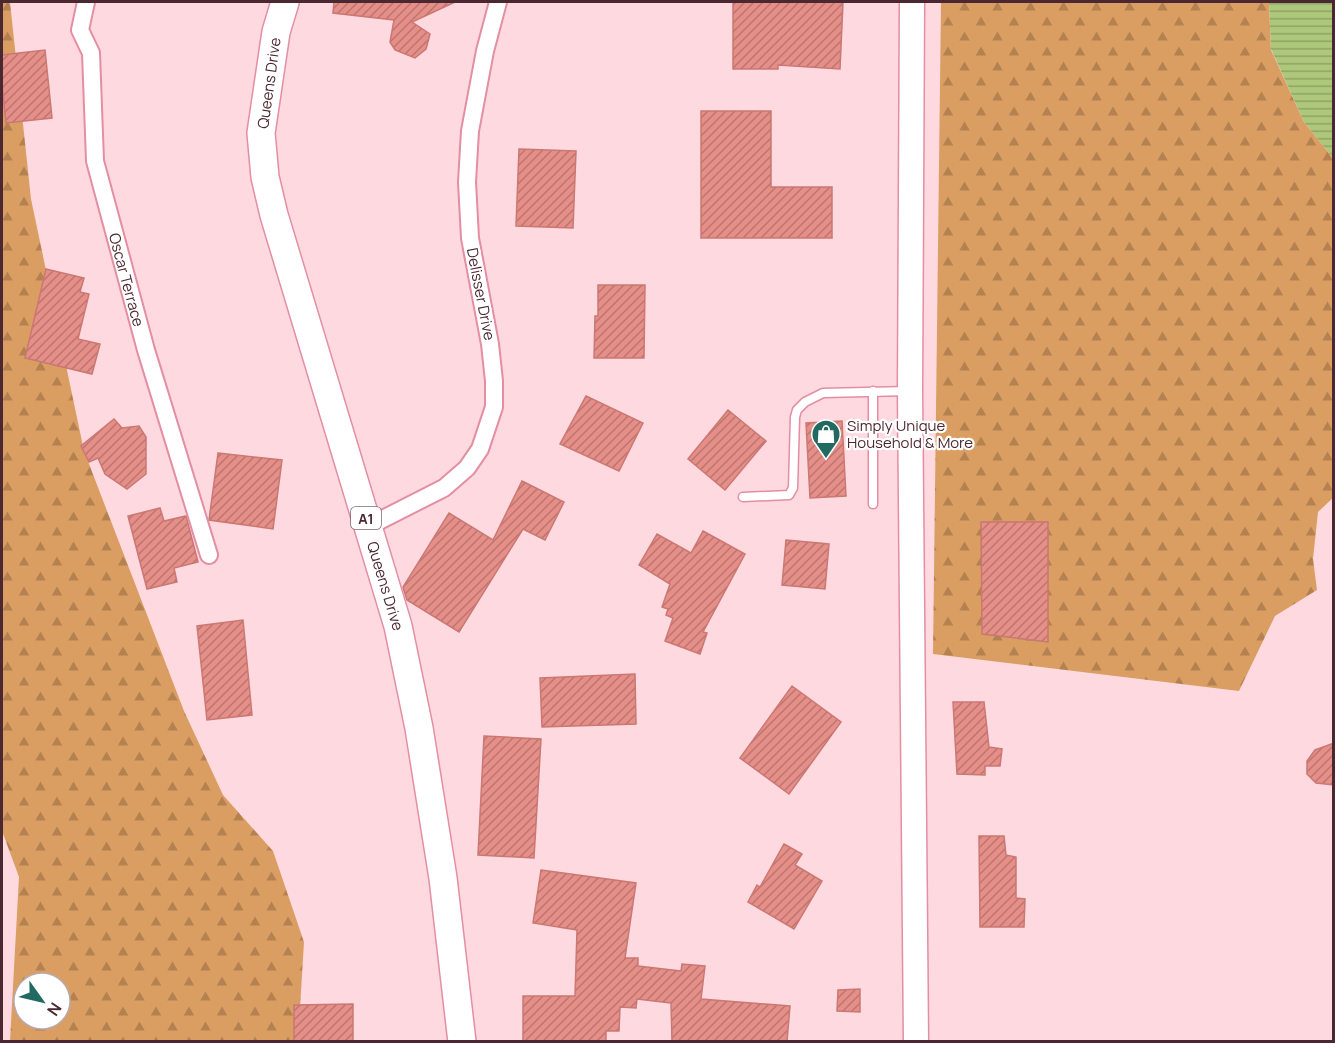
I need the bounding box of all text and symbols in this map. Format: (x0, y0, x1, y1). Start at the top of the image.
street label: Queens Drive (252, 36, 286, 130)
street label: Oscar Terrace (104, 230, 150, 329)
street label: Delisser Drive (462, 246, 500, 342)
place label: Simply Unique Household & More (847, 415, 973, 453)
shop icon: Simply Unique Household & More (810, 418, 842, 460)
road number: A1 (351, 507, 381, 529)
street label: Queens Drive (363, 539, 409, 633)
north arrow (12, 971, 72, 1031)
text: N (42, 998, 67, 1020)

